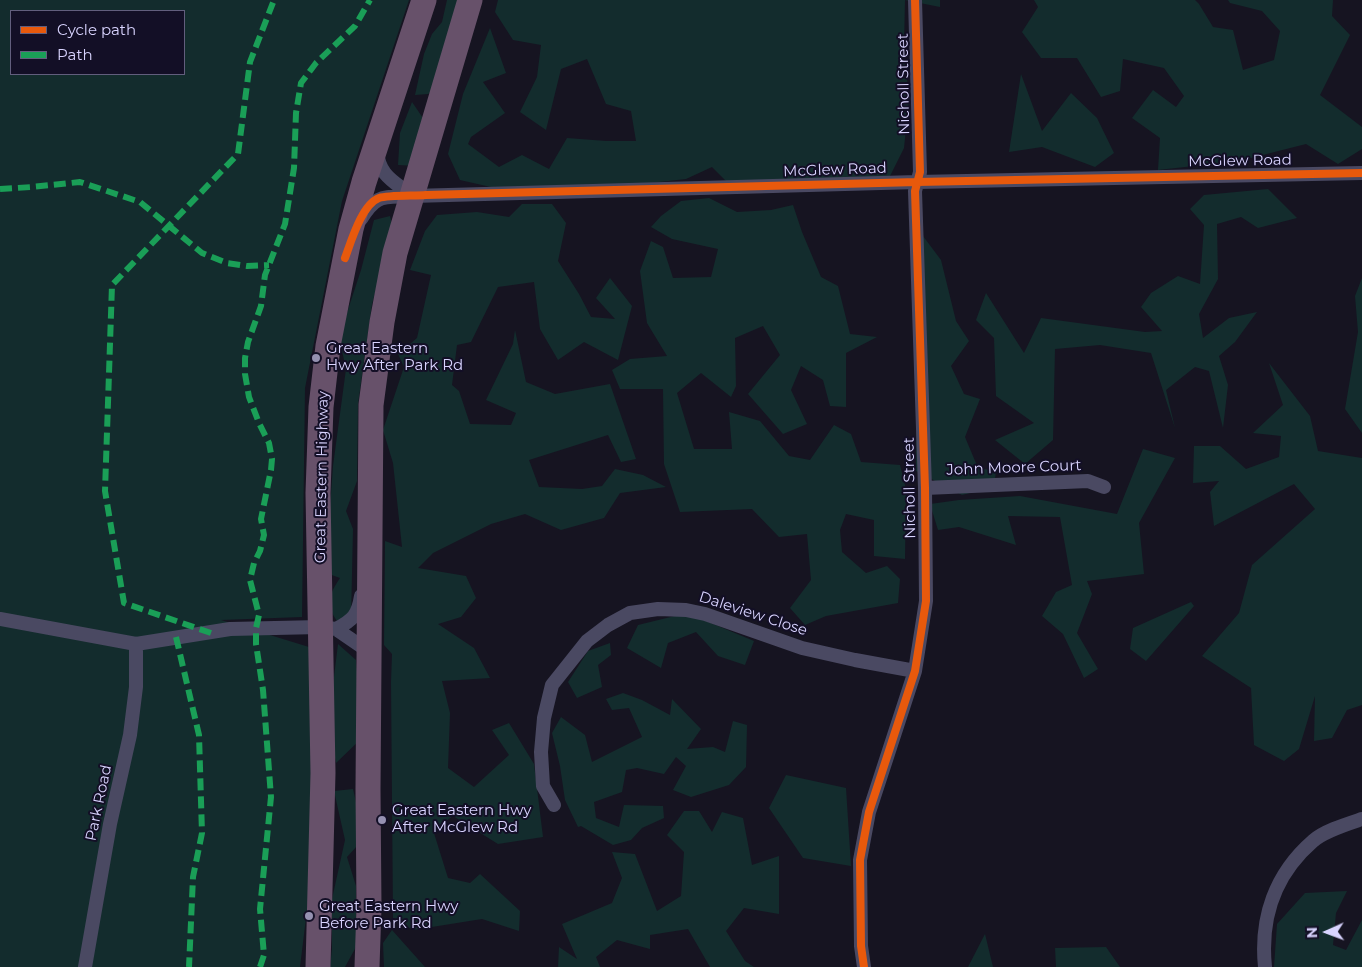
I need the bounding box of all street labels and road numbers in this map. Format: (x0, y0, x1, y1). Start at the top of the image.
street label: Nicholl Street (894, 33, 914, 135)
street label: McGlew Road (1188, 151, 1292, 171)
street label: McGlew Road (783, 159, 887, 181)
street label: Great Eastern Highway (311, 391, 333, 563)
street label: Nicholl Street (900, 437, 920, 539)
street label: John Moore Court (946, 457, 1082, 479)
street label: Daleview Close (697, 588, 809, 640)
street label: Park Road (82, 763, 116, 843)

